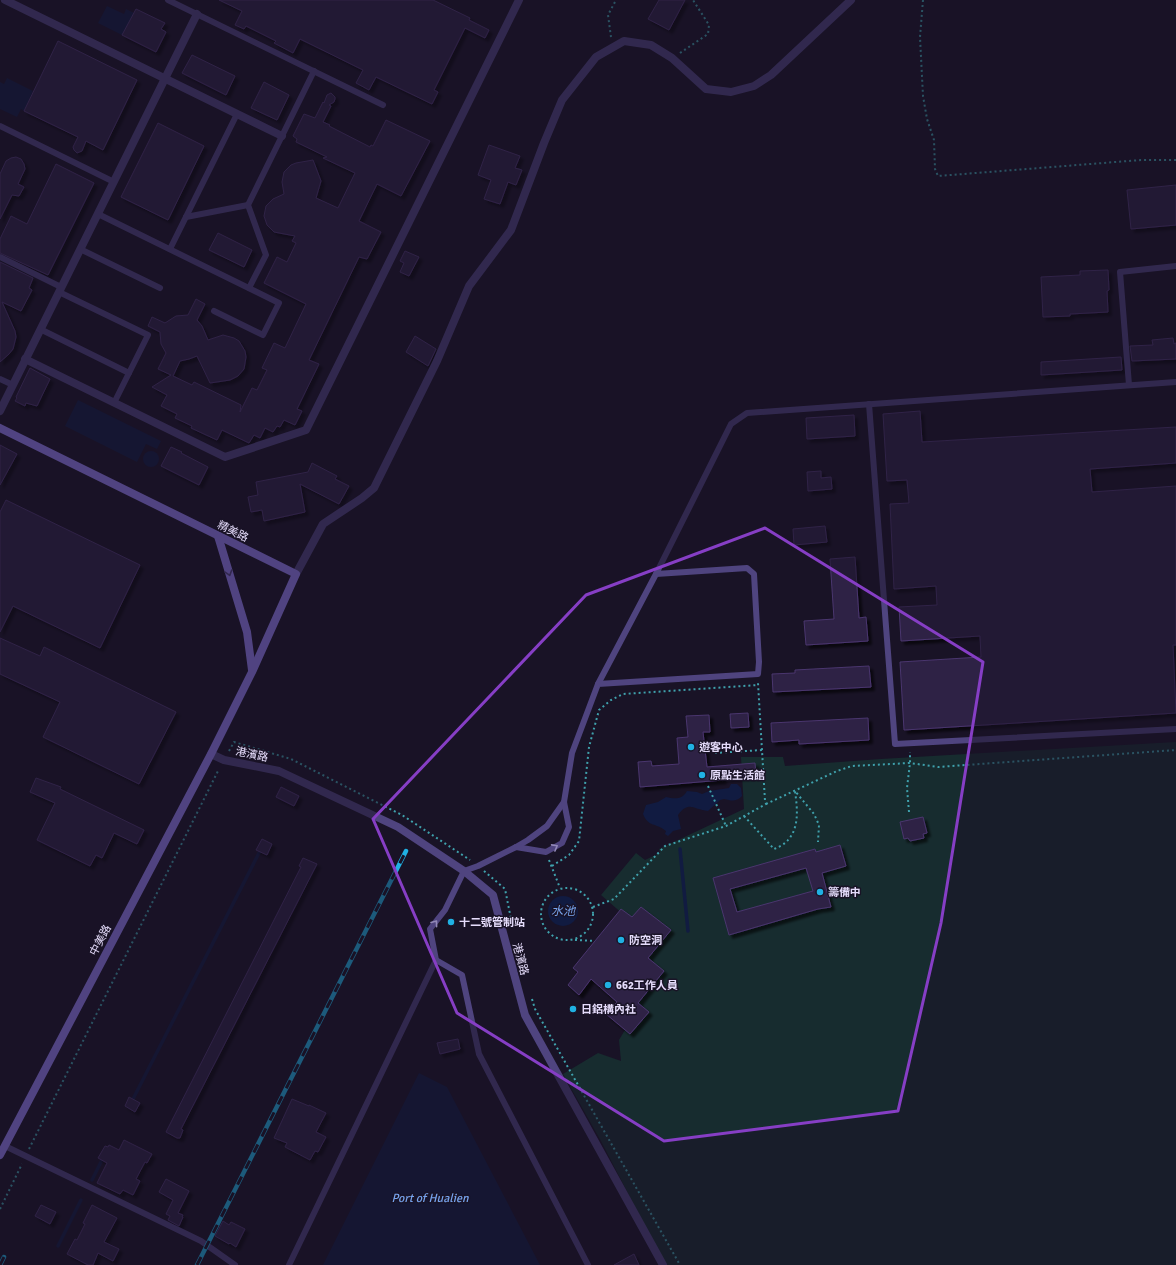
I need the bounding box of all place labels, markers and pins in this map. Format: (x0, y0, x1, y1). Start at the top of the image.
place label: 遊客中心 (699, 741, 743, 754)
marker: 遊客中心 (686, 742, 696, 752)
place label: 原點生活館 (710, 769, 765, 782)
marker: 原點生活館 (697, 770, 707, 780)
place label: 籌備中 (828, 886, 861, 899)
marker: 籌備中 (815, 887, 825, 897)
place label: 十二號管制站 (459, 916, 525, 929)
marker: 十二號管制站 (446, 917, 456, 927)
place label: 防空洞 (629, 934, 662, 947)
marker: 防空洞 (616, 935, 626, 945)
place label: 662工作人員 (616, 979, 678, 992)
marker: 662工作人員 (603, 980, 613, 990)
place label: 日鋁構內社 (581, 1003, 636, 1016)
marker: 日鋁構內社 (568, 1004, 578, 1014)

